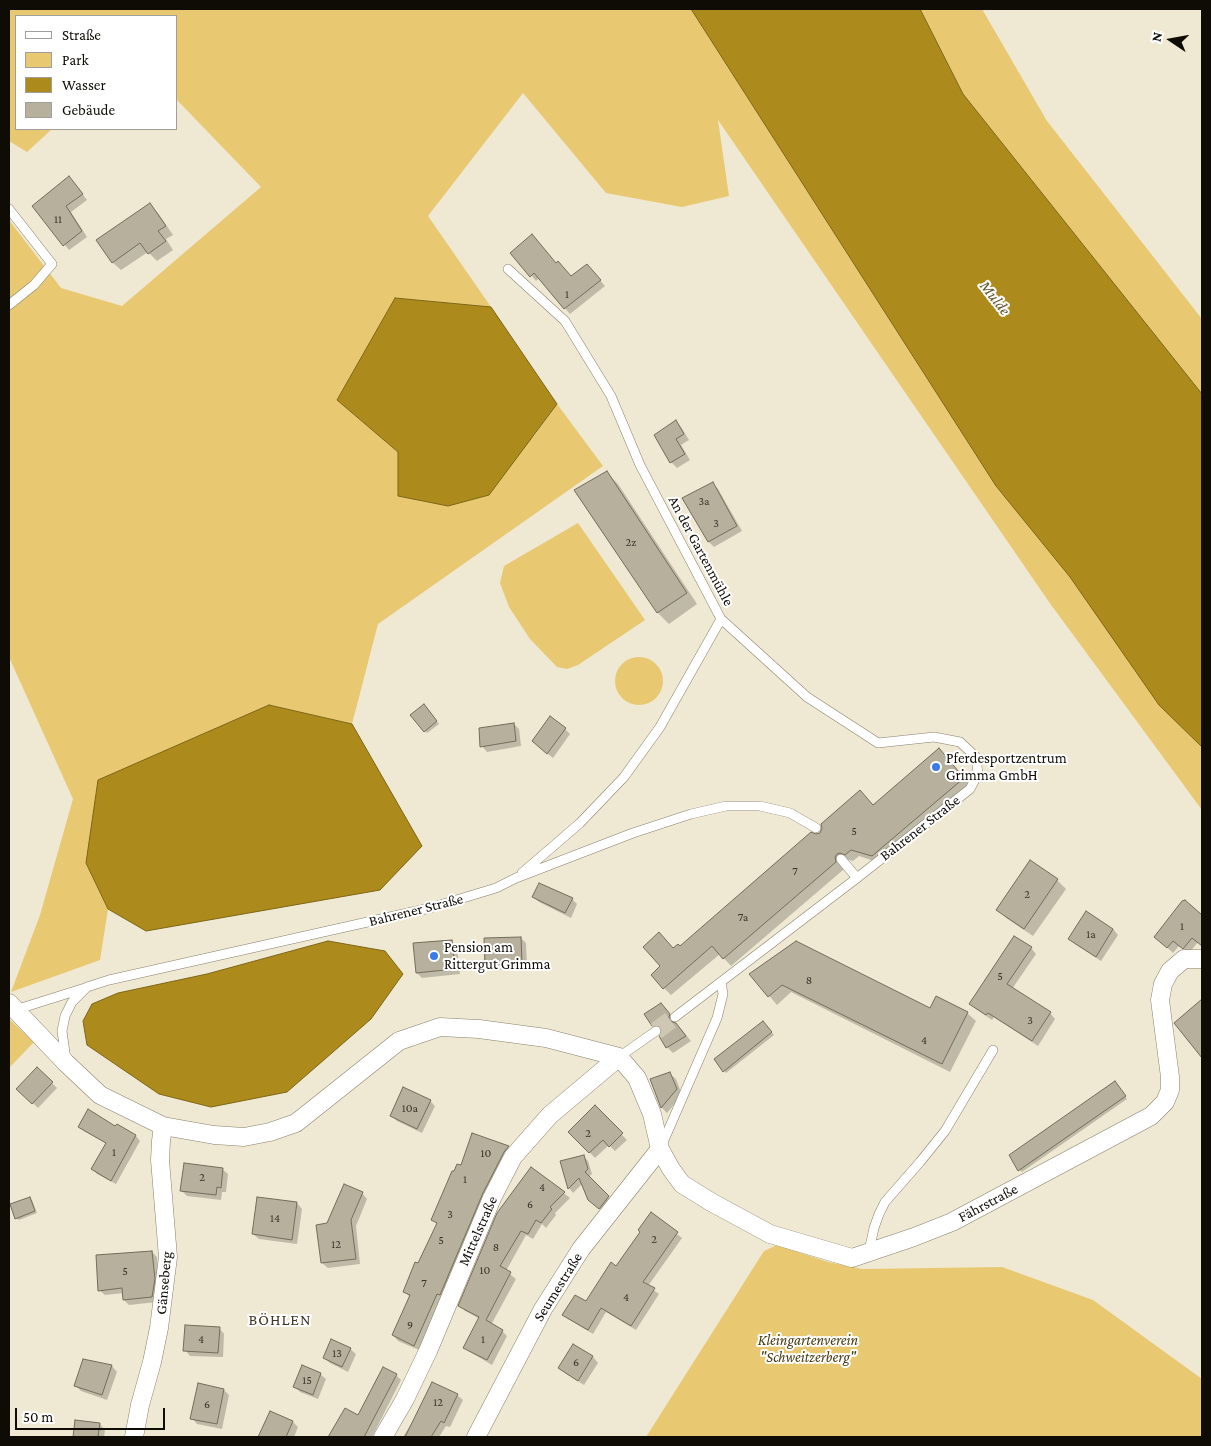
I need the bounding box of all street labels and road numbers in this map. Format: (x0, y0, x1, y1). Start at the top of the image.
street label: An der Gartenmühle (664, 493, 738, 609)
street label: Bahrener Straße (876, 791, 964, 865)
street label: Bahrener Straße (367, 890, 465, 930)
street label: Fährstraße (955, 1180, 1021, 1226)
street label: Mittelstraße (455, 1193, 501, 1269)
street label: Seumestraße (530, 1249, 586, 1325)
street label: Gänseberg (152, 1251, 176, 1315)

